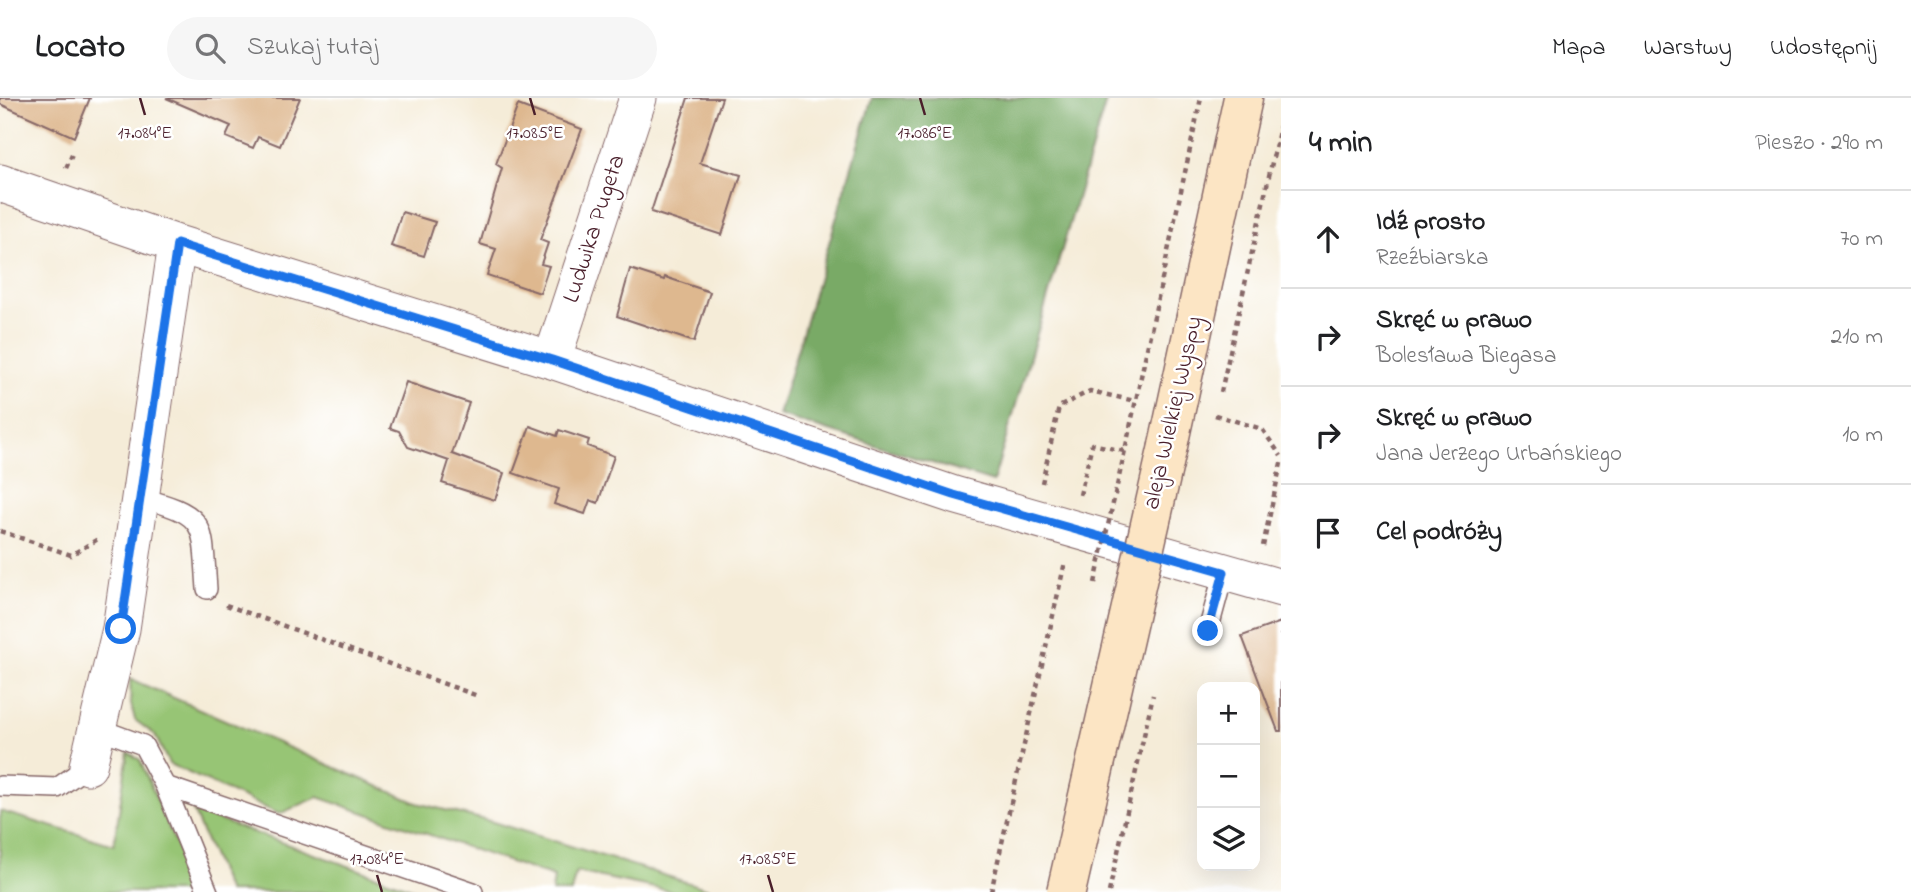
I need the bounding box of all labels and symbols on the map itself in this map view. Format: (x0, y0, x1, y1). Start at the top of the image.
text: 17.084°E (118, 121, 172, 147)
text: 17.085°E (506, 121, 564, 147)
text: 17.086°E (898, 121, 953, 147)
street label: Ludwika Pugeta (555, 150, 635, 308)
street label: aleja Wielkiej Wyspy (1135, 313, 1214, 513)
route start (105, 613, 136, 644)
route end (1192, 615, 1223, 646)
text: 17.084°E (350, 847, 404, 873)
text: 17.085°E (739, 847, 797, 873)

